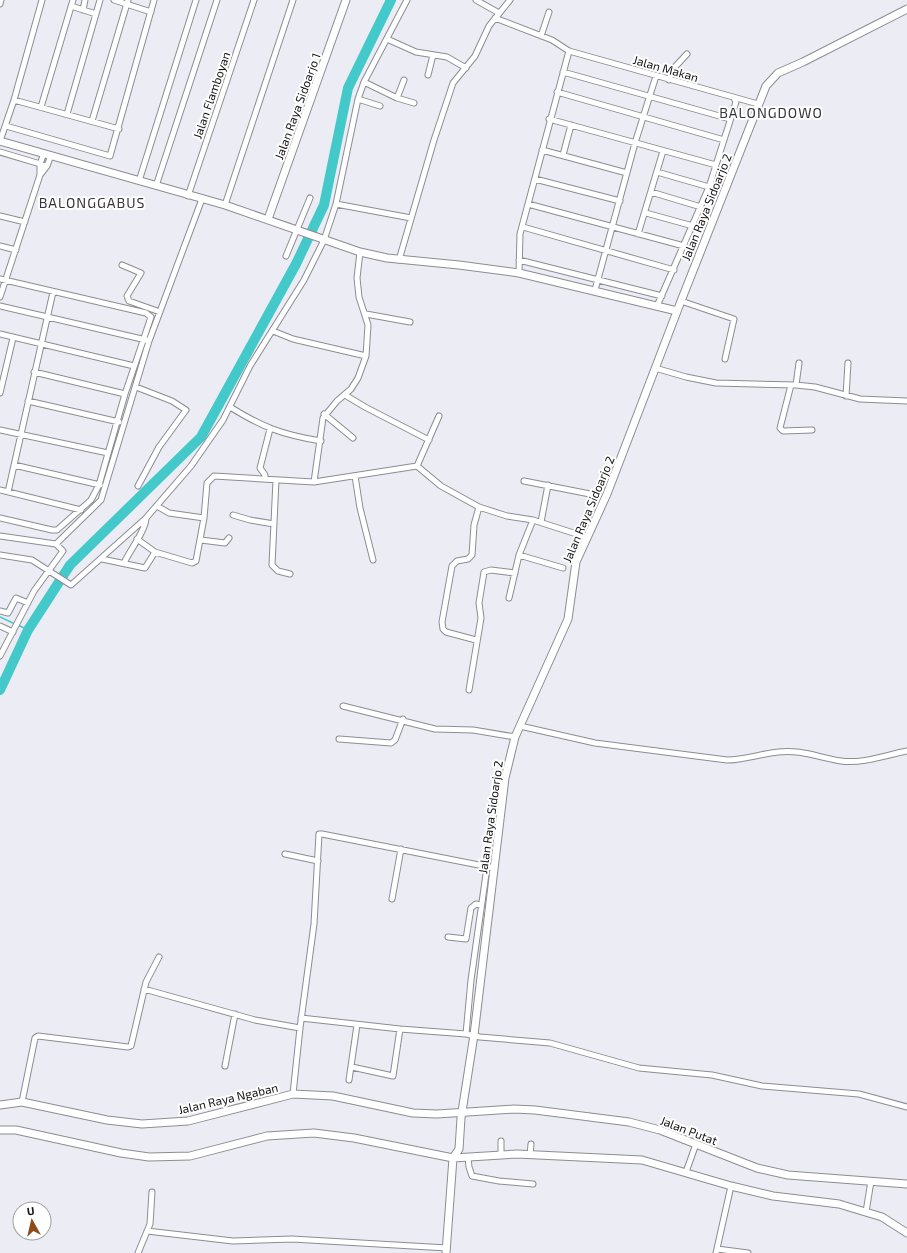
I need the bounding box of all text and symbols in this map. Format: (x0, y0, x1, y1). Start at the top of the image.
street label: Jalan Flamboyan (190, 50, 232, 140)
street label: Jalan Raya Sidoarjo 1 (271, 51, 324, 161)
street label: Jalan Makan (632, 52, 700, 84)
district label: BALONGDOWO (719, 104, 823, 121)
street label: Jalan Raya Sidoarjo 2 (678, 151, 735, 263)
district label: BALONGGABUS (39, 194, 145, 211)
street label: Jalan Raya Sidoarjo 2 (559, 454, 618, 565)
street label: Jalan Raya Sidoarjo 2 (475, 759, 506, 875)
street label: Jalan Raya Ngaban (177, 1080, 279, 1116)
street label: Jalan Putat (658, 1113, 720, 1147)
north arrow (12, 1201, 52, 1241)
text: U (26, 1204, 35, 1218)

